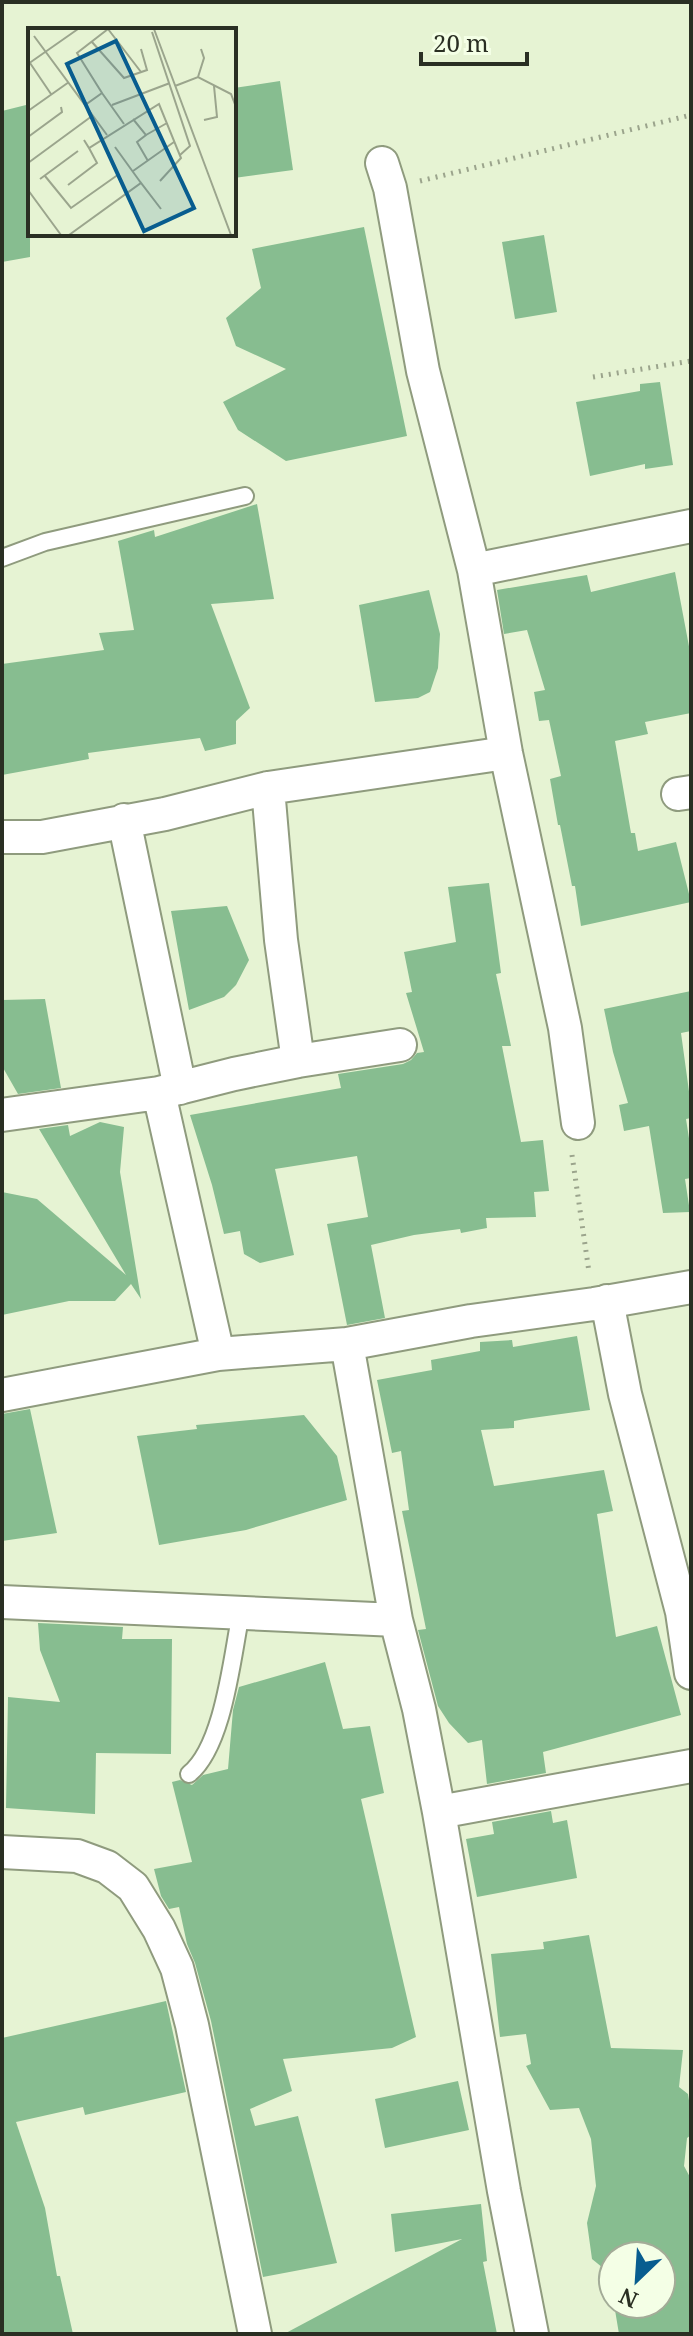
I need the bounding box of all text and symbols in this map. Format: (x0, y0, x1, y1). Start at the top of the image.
scale bar (421, 16, 527, 66)
text: 20 m (433, 26, 489, 59)
inset map (28, 28, 236, 236)
north arrow (597, 2240, 677, 2320)
text: N (614, 2282, 642, 2316)

